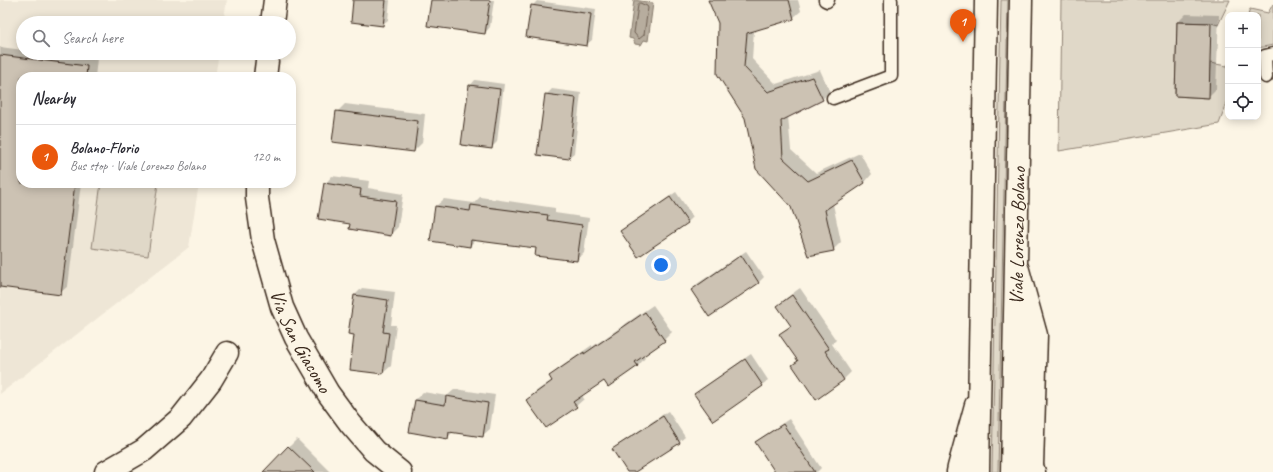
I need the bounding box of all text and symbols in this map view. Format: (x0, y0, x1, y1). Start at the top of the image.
pin: 1 (950, 9, 976, 42)
map controls (1225, 12, 1261, 120)
button: + (1225, 12, 1261, 48)
search box (16, 16, 296, 60)
icon: search (30, 27, 52, 49)
text: Search here (62, 29, 123, 48)
button: − (1225, 48, 1261, 84)
button: locate (1225, 84, 1261, 120)
text: Nearby (32, 88, 75, 109)
text: Bolano-Florio (70, 139, 138, 158)
text: 1 (42, 149, 48, 165)
text: 120 m (252, 149, 280, 165)
text: Bus stop · Viale Lorenzo Bolano (70, 158, 206, 174)
street label: Viale Lorenzo Bolano (1004, 166, 1031, 305)
your location (651, 255, 671, 275)
street label: Via San Giacomo (265, 287, 338, 398)

